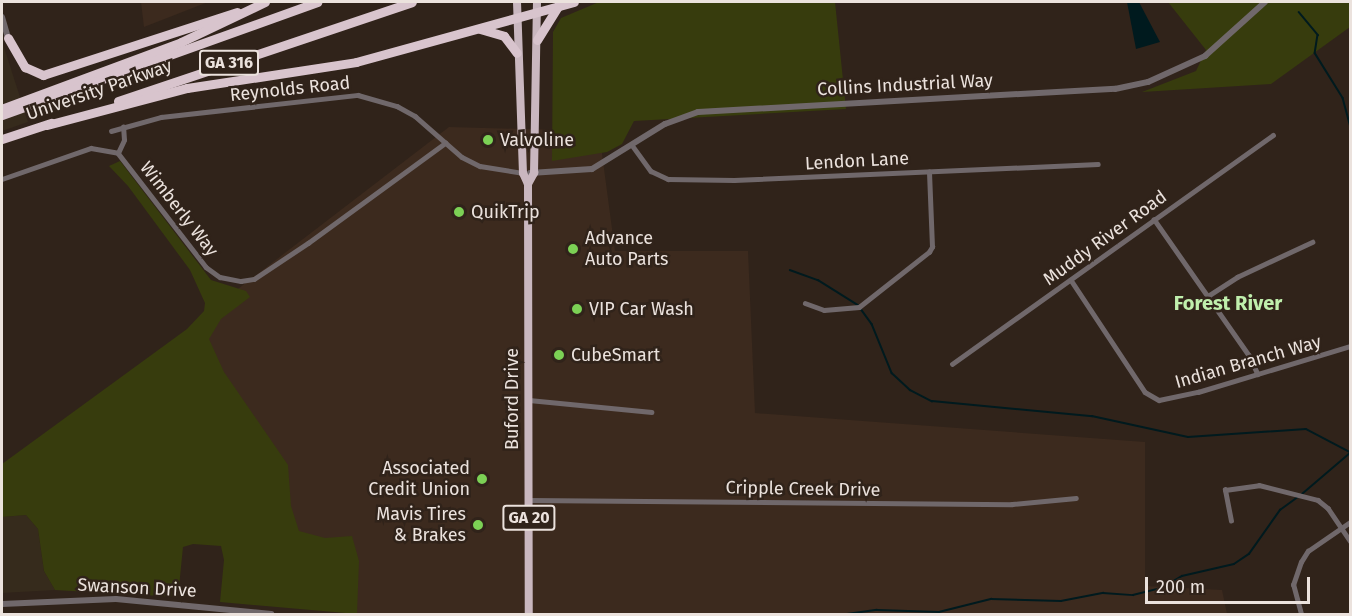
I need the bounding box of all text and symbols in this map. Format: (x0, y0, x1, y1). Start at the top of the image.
road number: GA 316 (199, 50, 259, 76)
street label: University Parkway (23, 55, 175, 125)
street label: Collins Industrial Way (817, 70, 993, 100)
street label: Reynolds Road (229, 72, 351, 106)
place label: Valvoline (500, 129, 574, 151)
marker: Valvoline (481, 133, 495, 147)
street label: Lendon Lane (804, 147, 910, 175)
street label: Wimberly Way (135, 157, 223, 261)
street label: Muddy River Road (1039, 186, 1171, 290)
place label: QuikTrip (471, 201, 540, 223)
marker: QuikTrip (452, 205, 466, 219)
place label: Advance Auto Parts (585, 228, 668, 270)
marker: Advance Auto Parts (566, 242, 580, 256)
district label: Forest River (1174, 291, 1282, 315)
place label: VIP Car Wash (589, 298, 694, 320)
marker: VIP Car Wash (570, 302, 584, 316)
street label: Indian Branch Way (1172, 331, 1324, 393)
place label: CubeSmart (571, 344, 660, 366)
street label: Buford Drive (501, 348, 523, 450)
marker: CubeSmart (552, 348, 566, 362)
place label: Associated Credit Union (368, 458, 470, 500)
marker: Associated Credit Union (475, 472, 489, 486)
street label: Cripple Creek Drive (725, 477, 881, 501)
place label: Mavis Tires & Brakes (376, 504, 466, 546)
road number: GA 20 (502, 505, 556, 531)
marker: Mavis Tires & Brakes (471, 518, 485, 532)
scale bar (1148, 565, 1313, 603)
street label: Swanson Drive (77, 574, 197, 602)
text: 200 m (1156, 576, 1205, 598)

